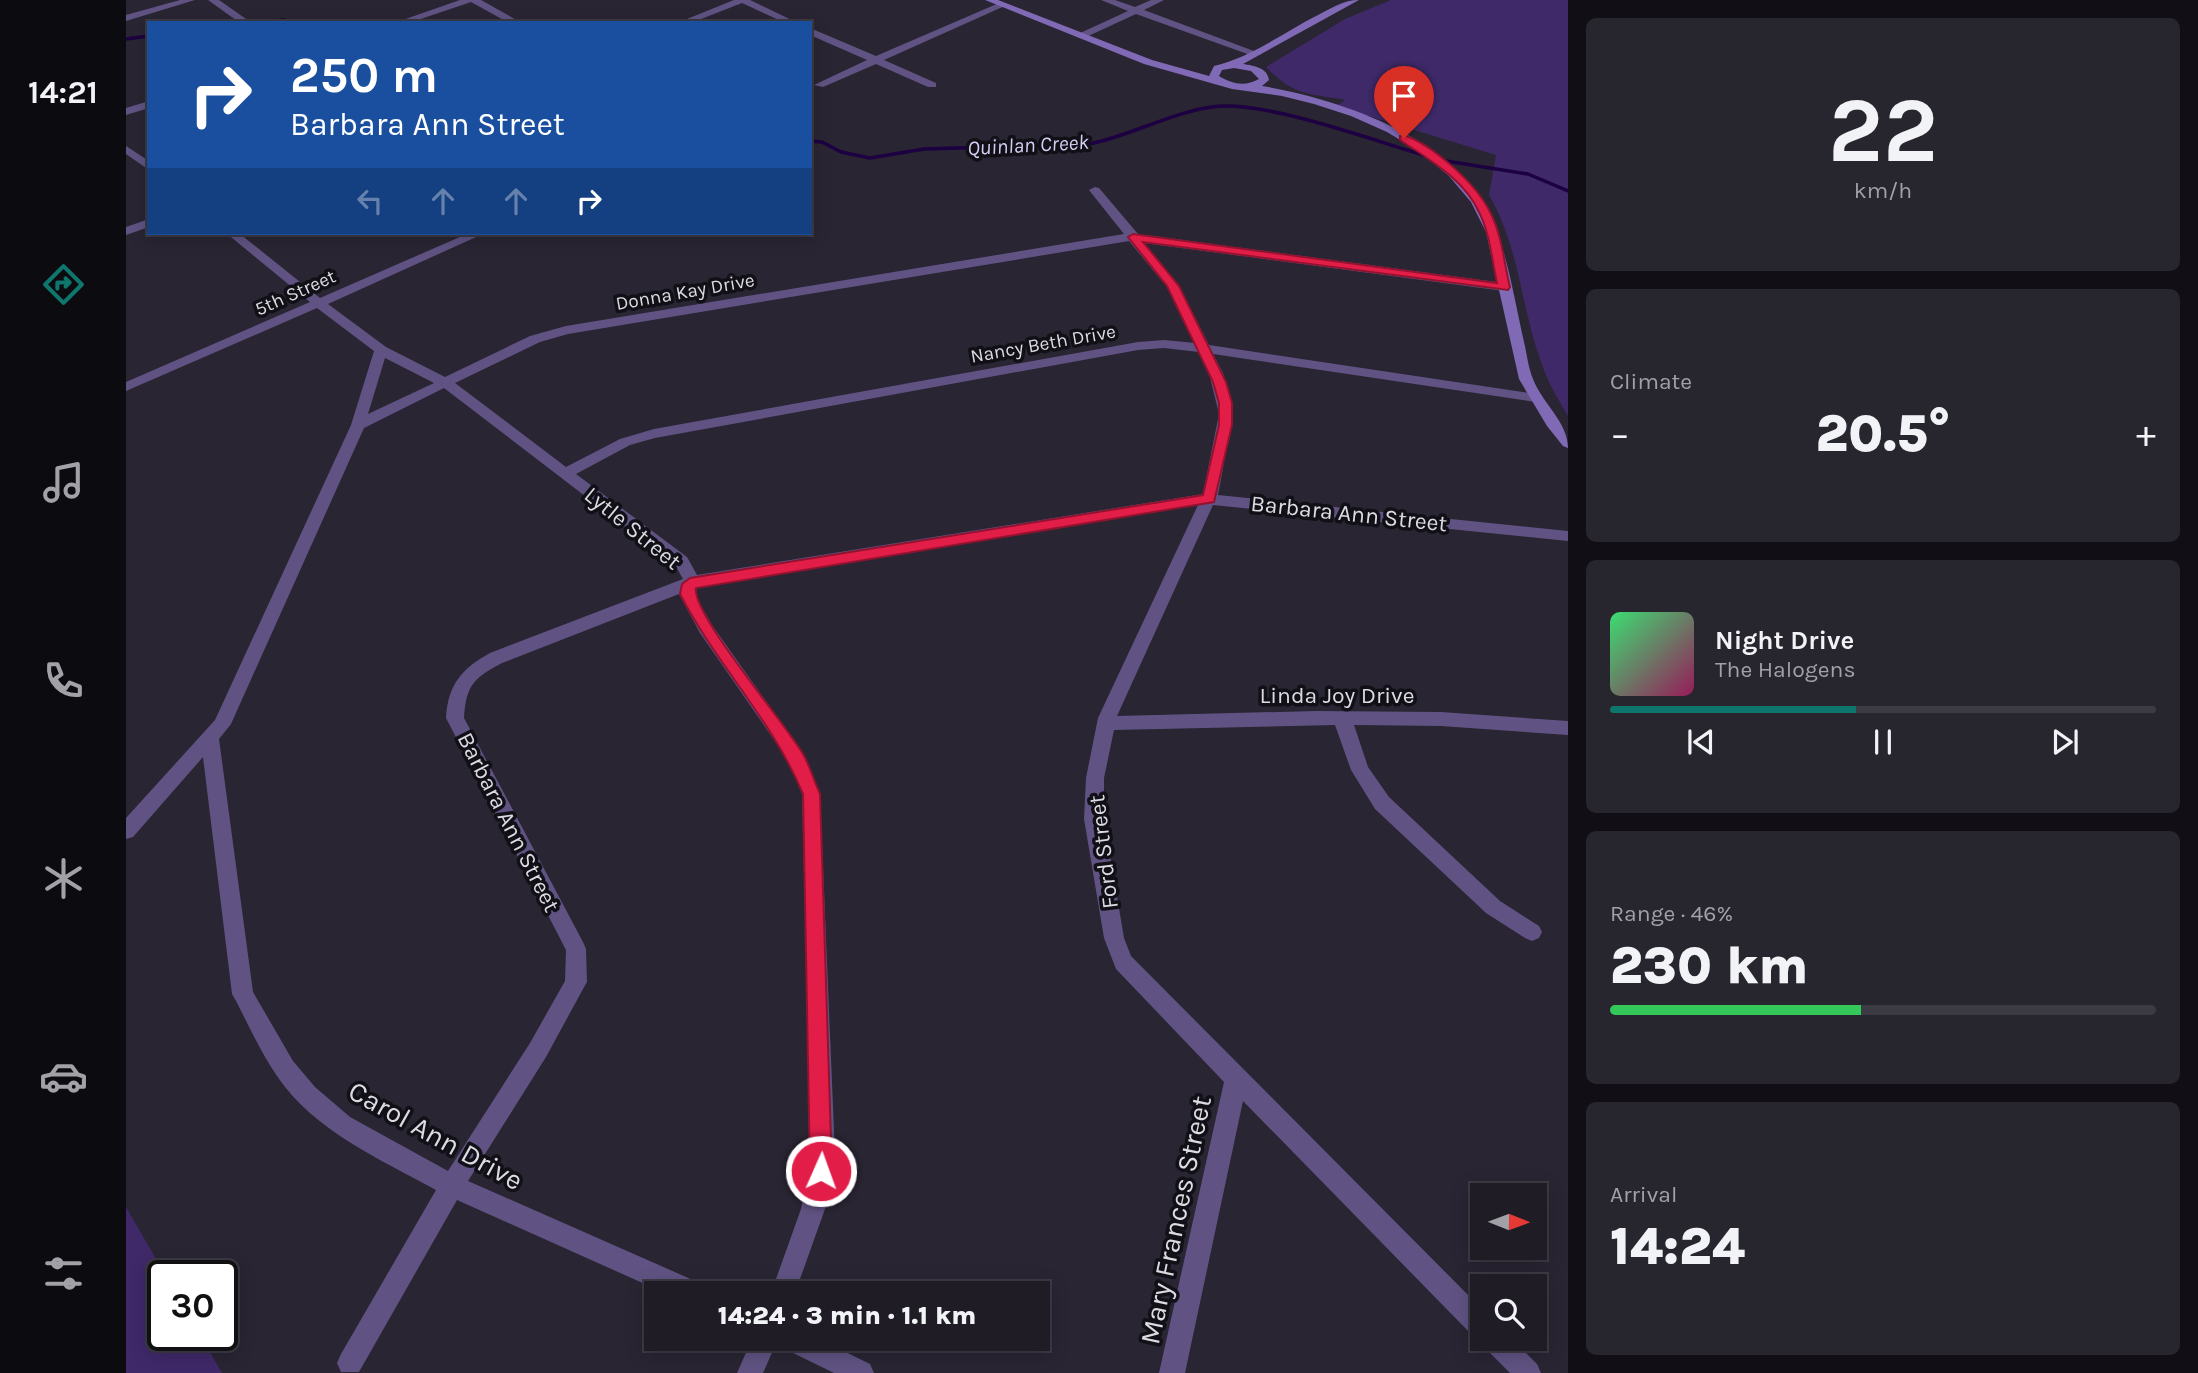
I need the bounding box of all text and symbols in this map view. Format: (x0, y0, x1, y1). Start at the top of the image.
text: 250 m (290, 47, 438, 104)
icon: right (175, 49, 266, 140)
pin (1374, 66, 1434, 138)
text: 14:21 (28, 74, 98, 111)
icon: arrive (1385, 77, 1423, 115)
text: 22 (1828, 78, 1938, 184)
text: Barbara Ann Street (290, 106, 565, 143)
water label: Quinlan Creek (967, 130, 1090, 160)
text: km/h (1854, 177, 1912, 204)
icon: left (351, 182, 389, 220)
icon: ahead (424, 182, 462, 220)
icon: ahead (497, 182, 535, 220)
icon: right (570, 182, 608, 220)
icon: directions (39, 260, 88, 309)
street label: 5th Street (252, 265, 339, 320)
street label: Donna Kay Drive (614, 269, 756, 315)
street label: Nancy Beth Drive (969, 320, 1118, 368)
text: Climate (1610, 368, 1692, 395)
text: 20.5° (1815, 403, 1951, 464)
text: − (1610, 412, 1630, 457)
text: + (2136, 412, 2156, 457)
icon: music (39, 458, 88, 507)
street label: Lytle Street (579, 481, 687, 576)
street label: Barbara Ann Street (1249, 490, 1449, 537)
text: Night Drive (1715, 625, 1854, 656)
icon: phone (39, 656, 88, 705)
text: The Halogens (1715, 656, 1855, 683)
street label: Linda Joy Drive (1260, 682, 1414, 709)
icon: previous (1682, 723, 1720, 761)
icon: pause (1864, 723, 1902, 761)
icon: next (2046, 723, 2084, 761)
street label: Barbara Ann Street (452, 728, 566, 917)
street label: Ford Street (1083, 793, 1124, 910)
icon: climate (39, 854, 88, 903)
text: Range · 46% (1610, 900, 1733, 927)
text: 230 km (1610, 935, 1808, 996)
icon: car (39, 1052, 88, 1101)
street label: Carol Ann Drive (343, 1074, 529, 1197)
street label: Mary Frances Street (1133, 1093, 1218, 1347)
position arrow (784, 1134, 858, 1208)
text: Arrival (1610, 1181, 1677, 1208)
north arrow (1470, 1183, 1547, 1260)
map controls (1470, 1183, 1547, 1351)
text: 14:24 (1610, 1216, 1745, 1277)
icon: filters (39, 1249, 88, 1298)
speed limit sign: 30 (147, 1260, 238, 1351)
button: search (1470, 1274, 1547, 1351)
text: 14:24 · 3 min · 1.1 km (718, 1300, 976, 1331)

